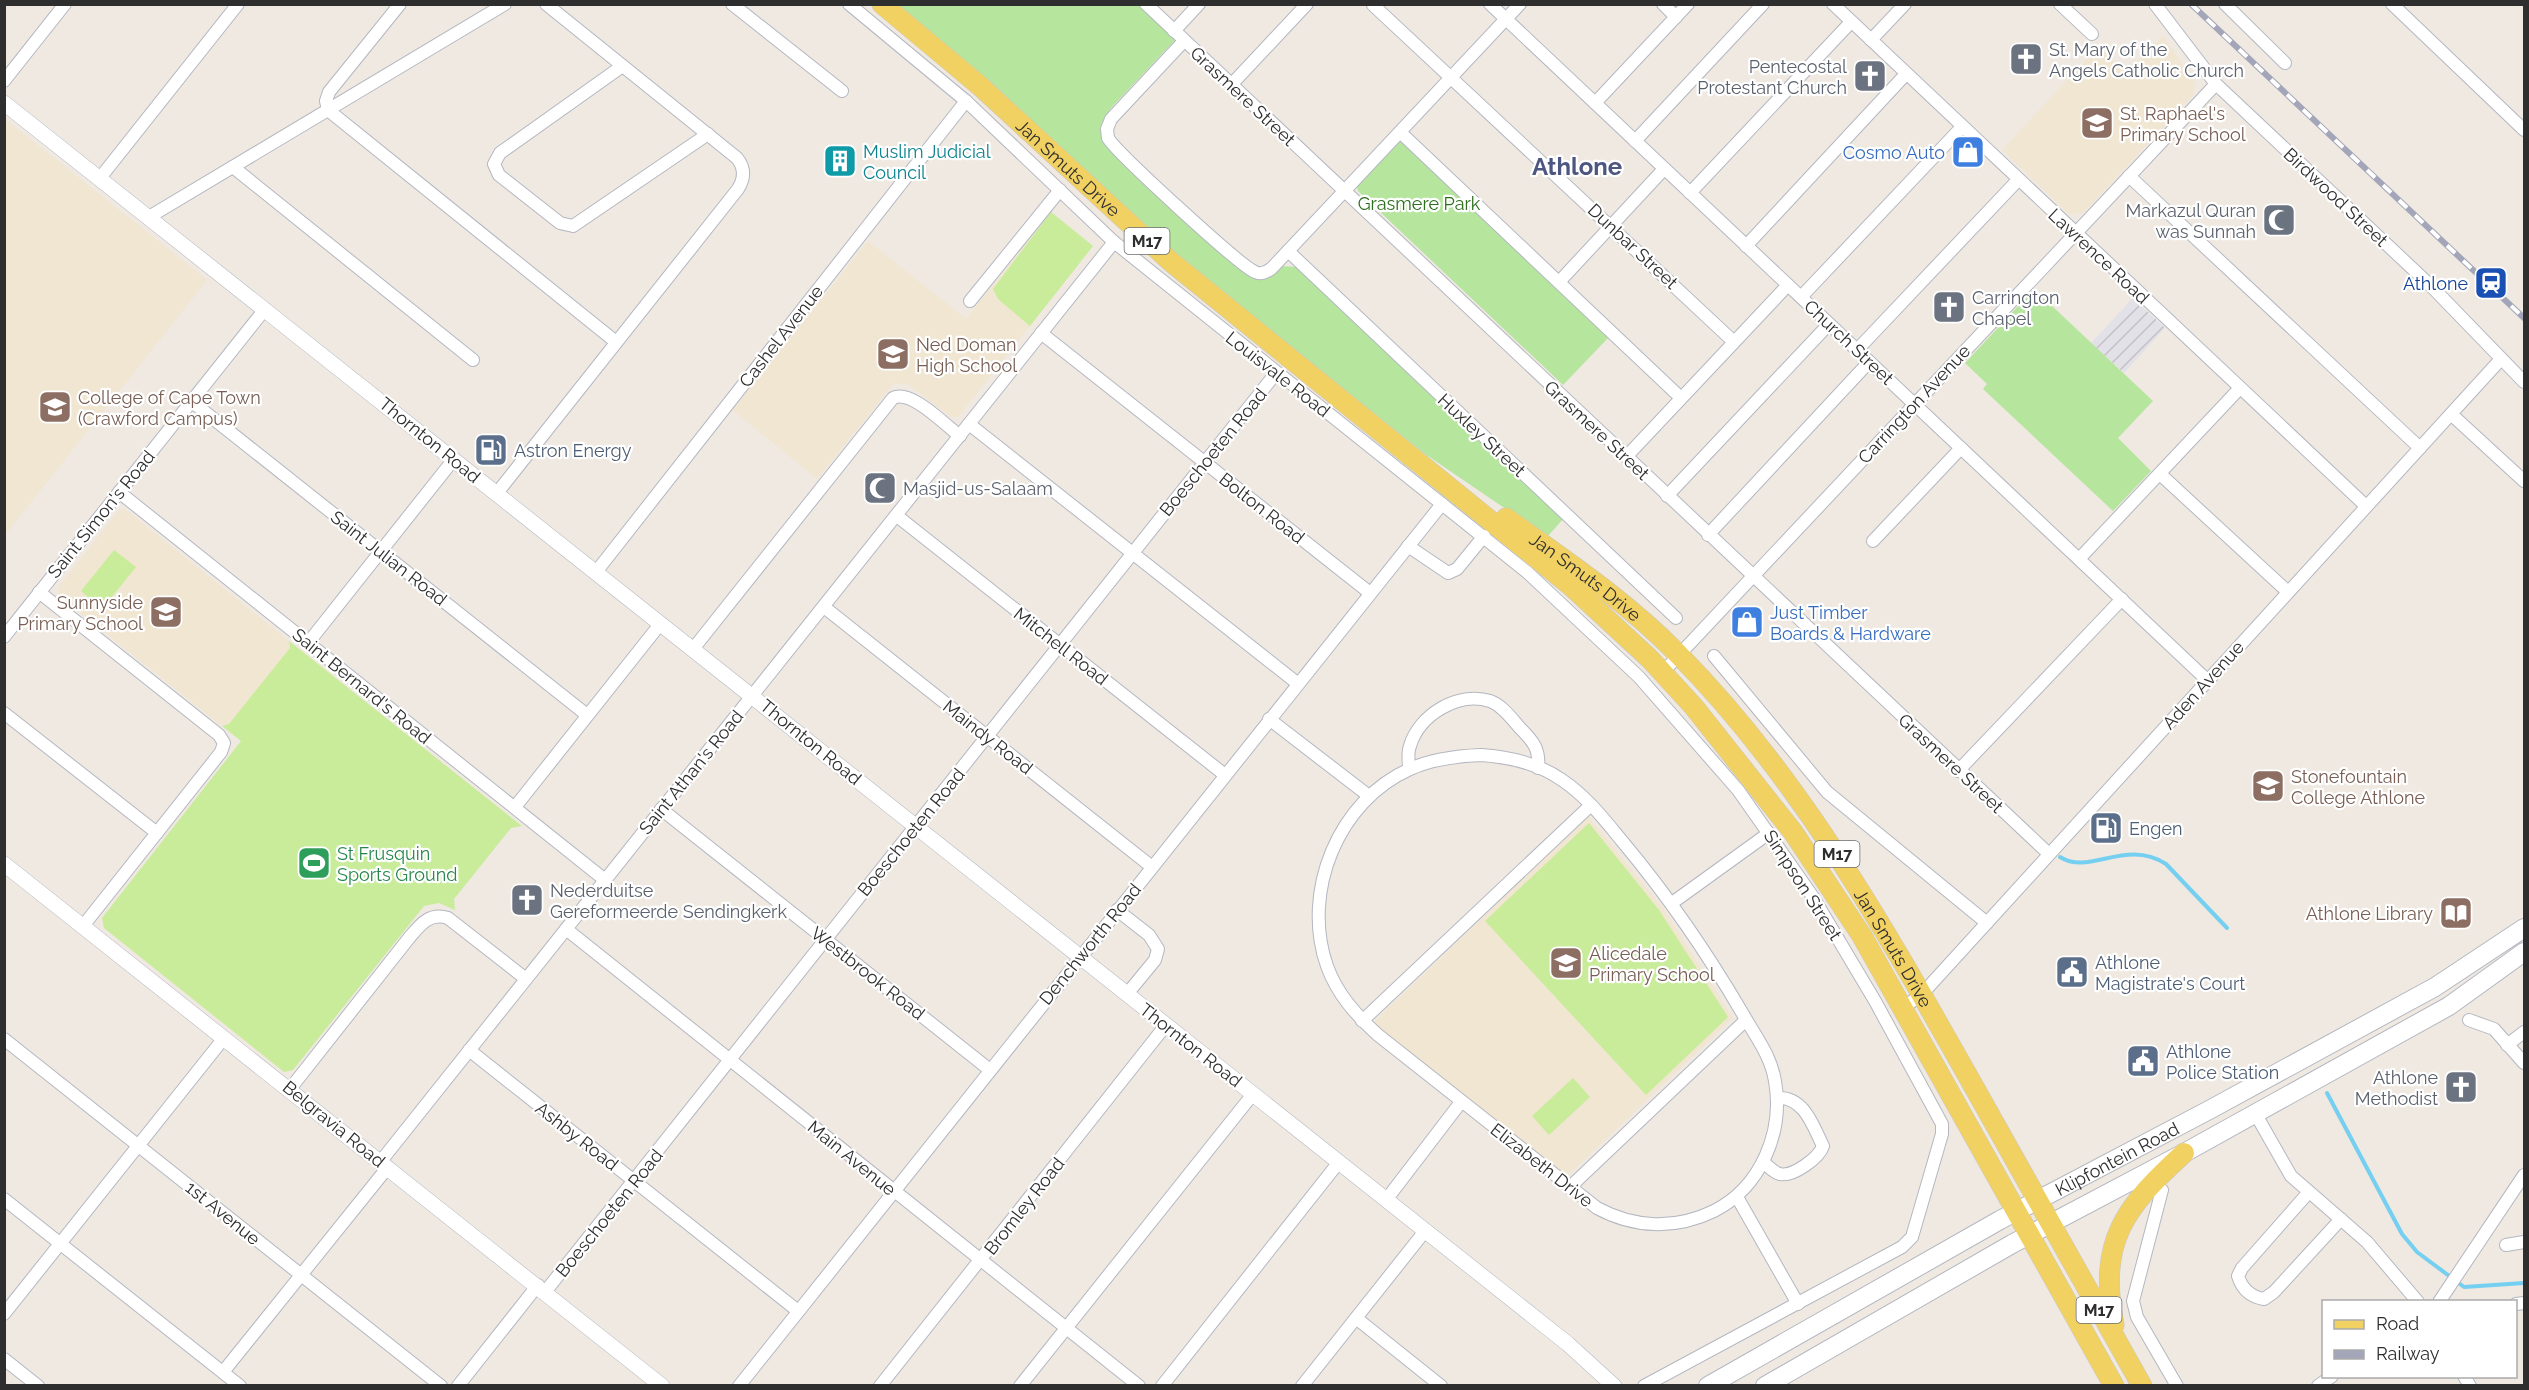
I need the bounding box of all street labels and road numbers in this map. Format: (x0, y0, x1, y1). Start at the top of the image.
street label: Grasmere Street (1186, 42, 1300, 150)
street label: Jan Smuts Drive (1012, 114, 1125, 221)
street label: Birdwood Street (2280, 143, 2392, 251)
street label: Dunbar Street (1584, 199, 1682, 293)
street label: Lawrence Road (2044, 204, 2154, 308)
road number: M17 (1124, 228, 1170, 254)
street label: Cashel Avenue (735, 281, 828, 391)
street label: Church Street (1800, 295, 1898, 389)
street label: Louisvale Road (1222, 327, 1334, 421)
street label: Carrington Avenue (1854, 340, 1975, 468)
street label: Grasmere Street (1540, 376, 1654, 484)
street label: Boeschoeten Road (1155, 384, 1271, 520)
street label: Huxley Street (1434, 389, 1530, 481)
street label: Thornton Road (375, 393, 485, 487)
street label: Saint Simon's Road (43, 446, 159, 582)
street label: Bolton Road (1215, 468, 1309, 548)
street label: Saint Julian Road (327, 506, 451, 610)
street label: Jan Smuts Drive (1526, 528, 1646, 626)
street label: Mitchell Road (1010, 603, 1112, 689)
street label: Saint Bernard's Road (289, 624, 435, 748)
street label: Aden Avenue (2158, 636, 2248, 733)
street label: Thornton Road (756, 695, 866, 789)
street label: Maindy Road (939, 695, 1037, 779)
street label: Saint Athan's Road (635, 706, 747, 838)
street label: Grasmere Street (1894, 709, 2008, 817)
street label: Boeschoeten Road (853, 764, 969, 900)
street label: Simpson Street (1760, 826, 1846, 944)
road number: M17 (1814, 841, 1860, 867)
street label: Denchworth Road (1035, 879, 1145, 1009)
street label: Jan Smuts Drive (1850, 885, 1937, 1011)
street label: Westbrook Road (807, 922, 929, 1024)
street label: Thornton Road (1136, 999, 1246, 1091)
street label: Belgravia Road (279, 1076, 389, 1172)
street label: Ashby Road (532, 1097, 622, 1175)
street label: Main Avenue (804, 1116, 901, 1200)
street label: Klipfontein Road (2051, 1117, 2182, 1200)
street label: Elizabeth Drive (1487, 1119, 1598, 1212)
street label: Boeschoeten Road (551, 1145, 667, 1281)
street label: Bromley Road (980, 1153, 1068, 1259)
street label: 1st Avenue (182, 1177, 265, 1250)
road number: M17 (2076, 1297, 2122, 1323)

